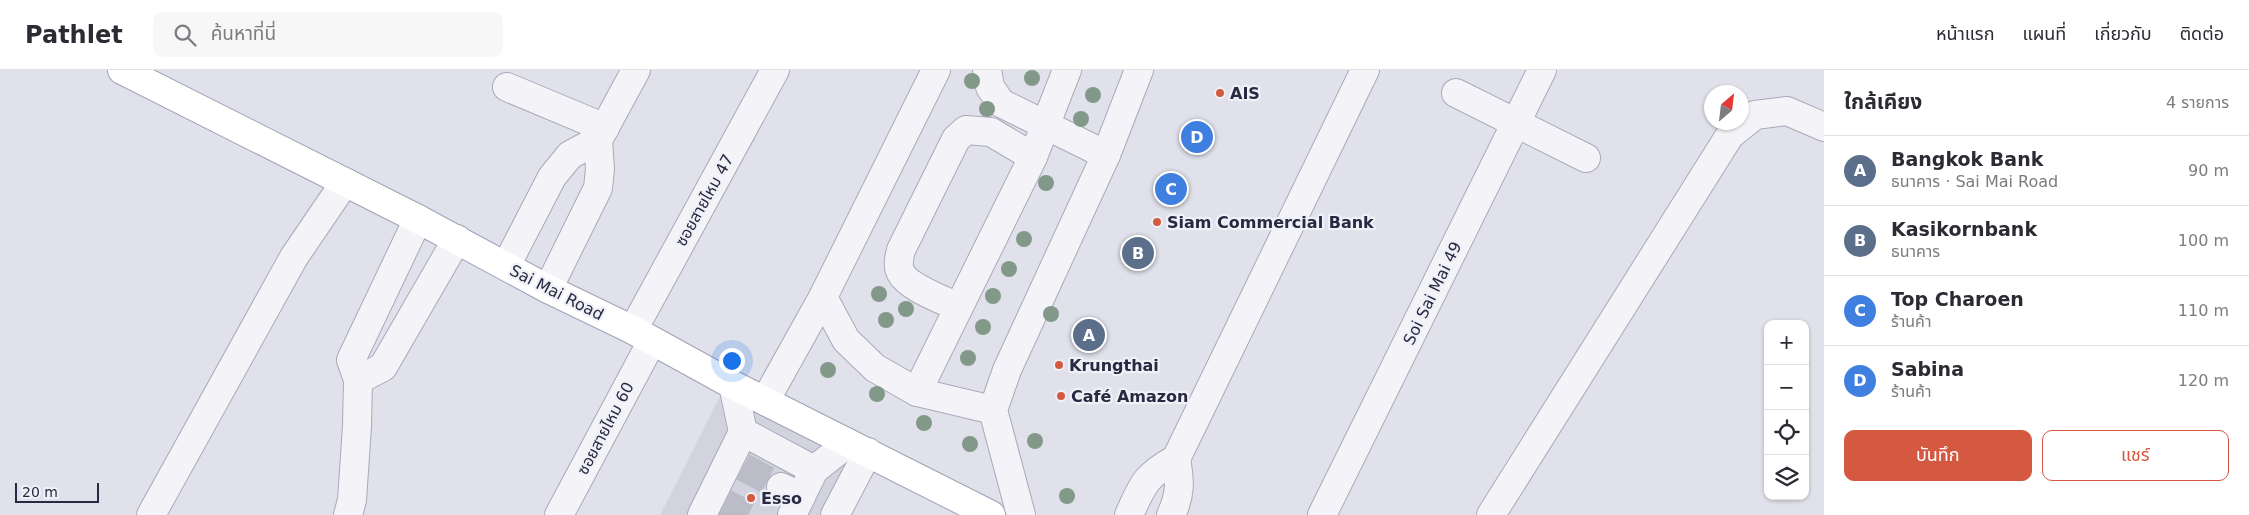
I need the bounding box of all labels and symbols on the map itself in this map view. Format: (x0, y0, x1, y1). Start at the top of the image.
place label: AIS (1230, 84, 1260, 103)
north arrow (1704, 85, 1749, 130)
marker: AIS (1214, 87, 1226, 99)
pin: D (1181, 118, 1213, 156)
street label: ซอยสายไหม 47 (671, 151, 738, 250)
pin: C (1155, 170, 1187, 208)
place label: Siam Commercial Bank (1167, 213, 1374, 232)
marker: Siam Commercial Bank (1151, 216, 1163, 228)
pin: B (1122, 234, 1154, 272)
street label: Soi Sai Mai 49 (1399, 239, 1466, 348)
street label: Sai Mai Road (507, 261, 607, 324)
pin: A (1073, 316, 1105, 354)
your location (719, 348, 745, 374)
place label: Krungthai (1069, 356, 1159, 375)
marker: Krungthai (1053, 359, 1065, 371)
street label: ซอยสายไหม 60 (573, 379, 638, 478)
place label: Café Amazon (1071, 387, 1188, 406)
marker: Café Amazon (1055, 390, 1067, 402)
scale bar (15, 480, 99, 503)
place label: Esso (761, 489, 802, 508)
marker: Esso (745, 492, 757, 504)

